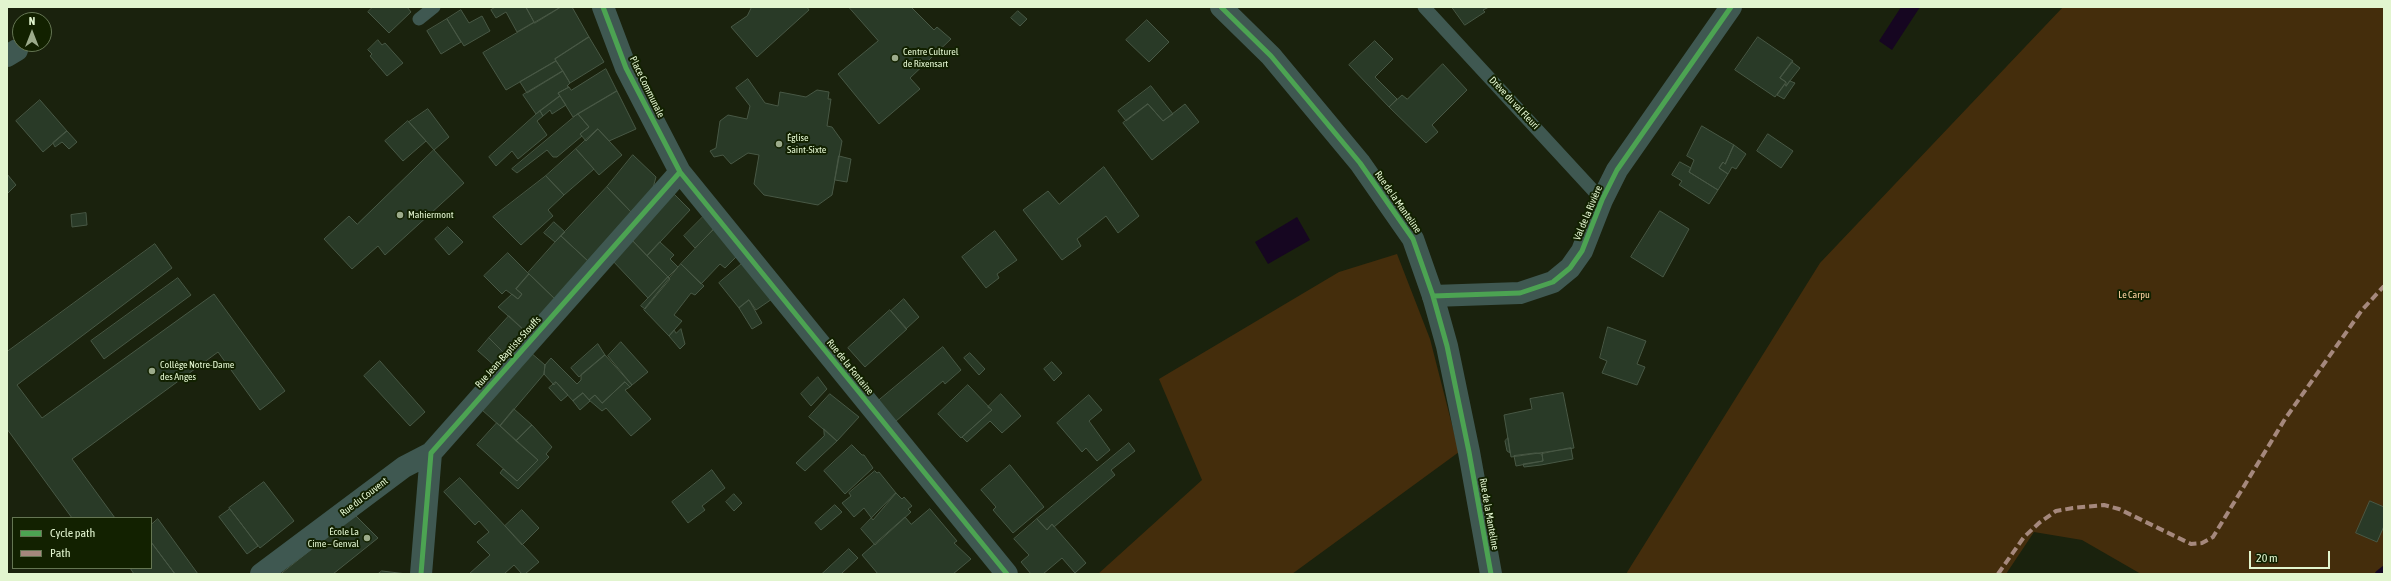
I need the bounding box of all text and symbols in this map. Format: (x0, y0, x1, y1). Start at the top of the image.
north arrow (12, 12, 52, 52)
text: N (29, 15, 35, 27)
place label: Centre Culturel de Rixensart (903, 46, 958, 70)
marker: Centre Culturel de Rixensart (890, 53, 900, 63)
street label: Place Communale (627, 54, 667, 120)
street label: Drève du val Fleuri (1487, 74, 1541, 132)
place label: Église Saint-Sixte (787, 132, 826, 156)
marker: Église Saint-Sixte (774, 139, 784, 149)
street label: Rue de la Manteline (1372, 169, 1424, 235)
street label: Val de la Rivière (1571, 184, 1605, 242)
place label: Mahiermont (408, 209, 454, 221)
marker: Mahiermont (395, 210, 405, 220)
park label: Le Carpu (2118, 289, 2150, 301)
street label: Rue Jean-Baptiste Stouffs (473, 314, 543, 390)
street label: Rue de la Fontaine (824, 337, 876, 397)
place label: Collège Notre-Dame des Anges (160, 359, 234, 382)
marker: Collège Notre-Dame des Anges (147, 366, 157, 376)
street label: Rue du Couvent (338, 475, 390, 519)
street label: Rue de la Manteline (1477, 477, 1501, 551)
legend (12, 517, 152, 569)
text: Cycle path (50, 526, 95, 540)
place label: École La Cime – Genval (308, 526, 359, 550)
marker: École La Cime – Genval (362, 533, 372, 543)
scale bar (2251, 543, 2332, 569)
text: Path (50, 546, 71, 560)
text: 20 m (2256, 551, 2278, 565)

